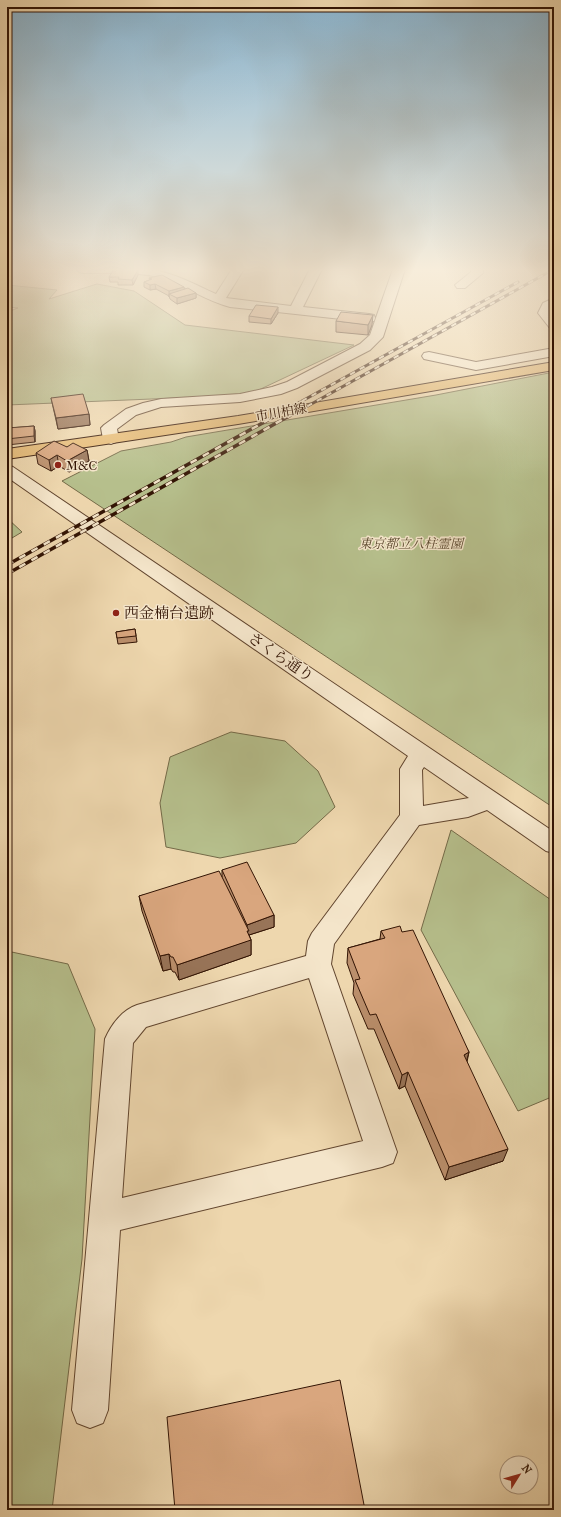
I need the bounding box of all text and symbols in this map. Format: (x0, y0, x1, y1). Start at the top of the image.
street label: 市川柏線 (254, 400, 308, 424)
place label: M&C (66, 458, 98, 473)
marker: M&C (53, 460, 63, 470)
park label: 東京都立八柱霊園 (359, 536, 465, 551)
place label: 西金楠台遺跡 (124, 604, 214, 622)
marker: 西金楠台遺跡 (111, 608, 121, 618)
street label: さくら通り (245, 629, 317, 685)
north arrow (499, 1455, 539, 1495)
text: N (519, 1462, 535, 1477)

